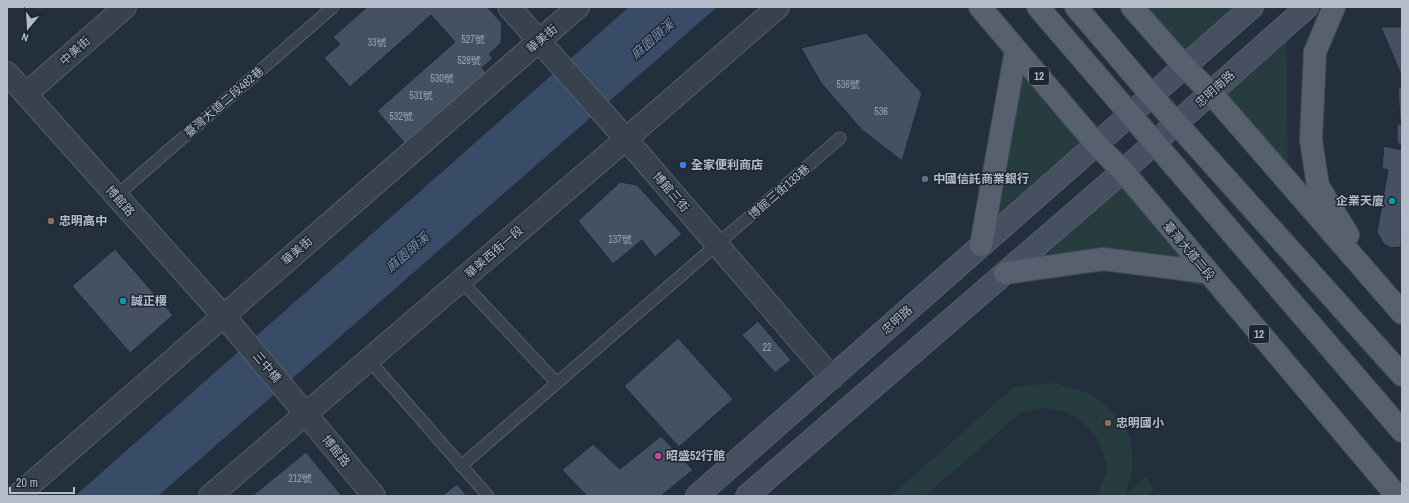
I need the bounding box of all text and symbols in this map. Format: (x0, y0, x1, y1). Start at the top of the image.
north arrow (8, 8, 48, 48)
water label: 麻園頭溪 (627, 15, 679, 63)
street label: 華美街 (523, 21, 561, 57)
text: N (20, 30, 30, 45)
street label: 中美街 (56, 33, 94, 69)
house number: 527號 (461, 33, 485, 46)
house number: 33號 (367, 36, 387, 49)
house number: 528號 (457, 54, 481, 67)
street label: 臺灣大道二段482巷 (181, 63, 267, 141)
road number: 12 (1029, 67, 1049, 85)
street label: 忠明南路 (1192, 67, 1238, 111)
house number: 530號 (430, 72, 454, 85)
house number: 536號 (836, 78, 860, 91)
house number: 531號 (409, 89, 433, 102)
house number: 536 (874, 105, 888, 118)
house number: 532號 (389, 110, 413, 123)
place label: 全家便利商店 (691, 157, 763, 173)
marker: 全家便利商店 (678, 160, 688, 170)
street label: 博館三街133巷 (745, 161, 813, 223)
street label: 博館三街 (649, 169, 693, 215)
place label: 中國信託商業銀行 (933, 171, 1029, 187)
marker: 中國信託商業銀行 (920, 174, 930, 184)
street label: 博館路 (102, 182, 138, 220)
place label: 企業天廈 (1336, 193, 1384, 209)
marker: 企業天廈 (1387, 196, 1397, 206)
place label: 忠明高中 (59, 213, 107, 229)
marker: 忠明高中 (46, 216, 56, 226)
street label: 臺灣大道二段 (1160, 218, 1218, 284)
street label: 華美西街一段 (462, 222, 526, 282)
water label: 麻園頭溪 (382, 228, 434, 276)
street label: 華美街 (278, 233, 316, 269)
house number: 137號 (608, 233, 632, 246)
place label: 誠正樓 (131, 293, 167, 309)
marker: 誠正樓 (118, 296, 128, 306)
street label: 忠明路 (878, 302, 916, 338)
road number: 12 (1249, 325, 1269, 343)
house number: 22 (762, 341, 772, 354)
street label: 三中橋 (249, 348, 285, 386)
place label: 忠明國小 (1116, 415, 1164, 431)
marker: 忠明國小 (1103, 418, 1113, 428)
street label: 博館路 (318, 432, 354, 470)
place label: 昭盛52行館 (666, 448, 725, 464)
marker: 昭盛52行館 (653, 451, 663, 461)
scale bar (10, 469, 74, 495)
house number: 212號 (288, 472, 312, 485)
text: 20 m (16, 475, 38, 491)

